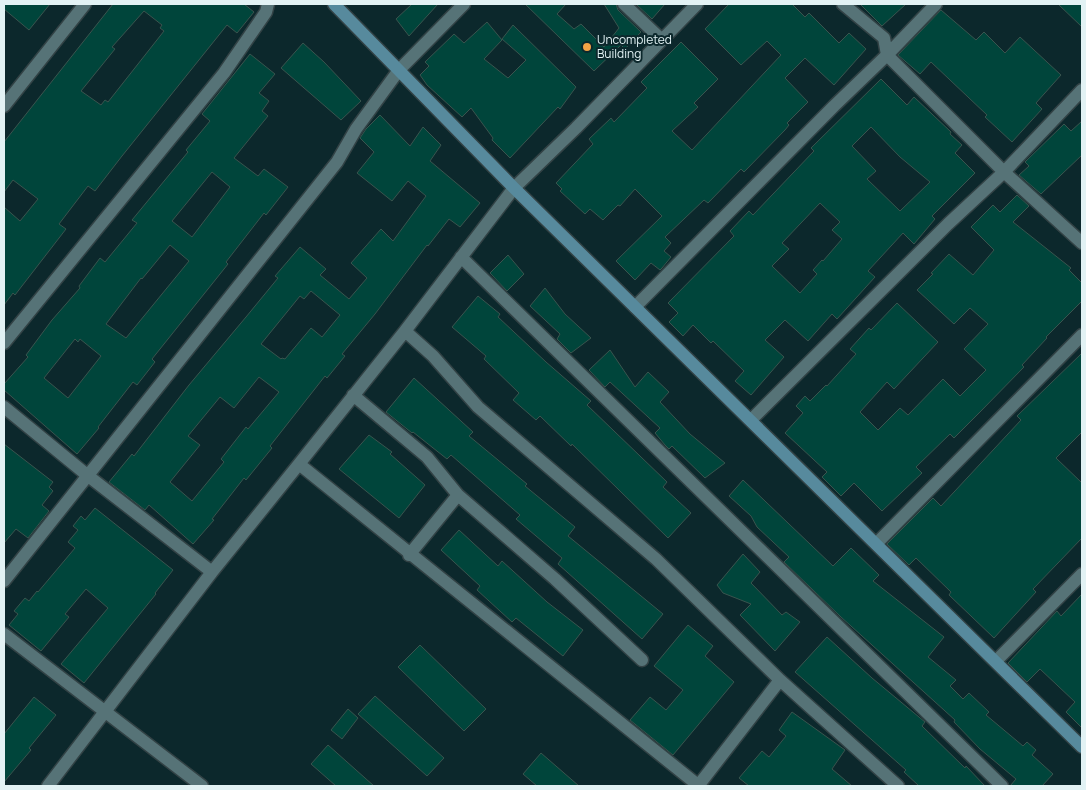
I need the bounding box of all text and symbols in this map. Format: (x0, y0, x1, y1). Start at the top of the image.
place label: Uncompleted Building (597, 31, 672, 62)
marker: Uncompleted Building (581, 41, 593, 53)

